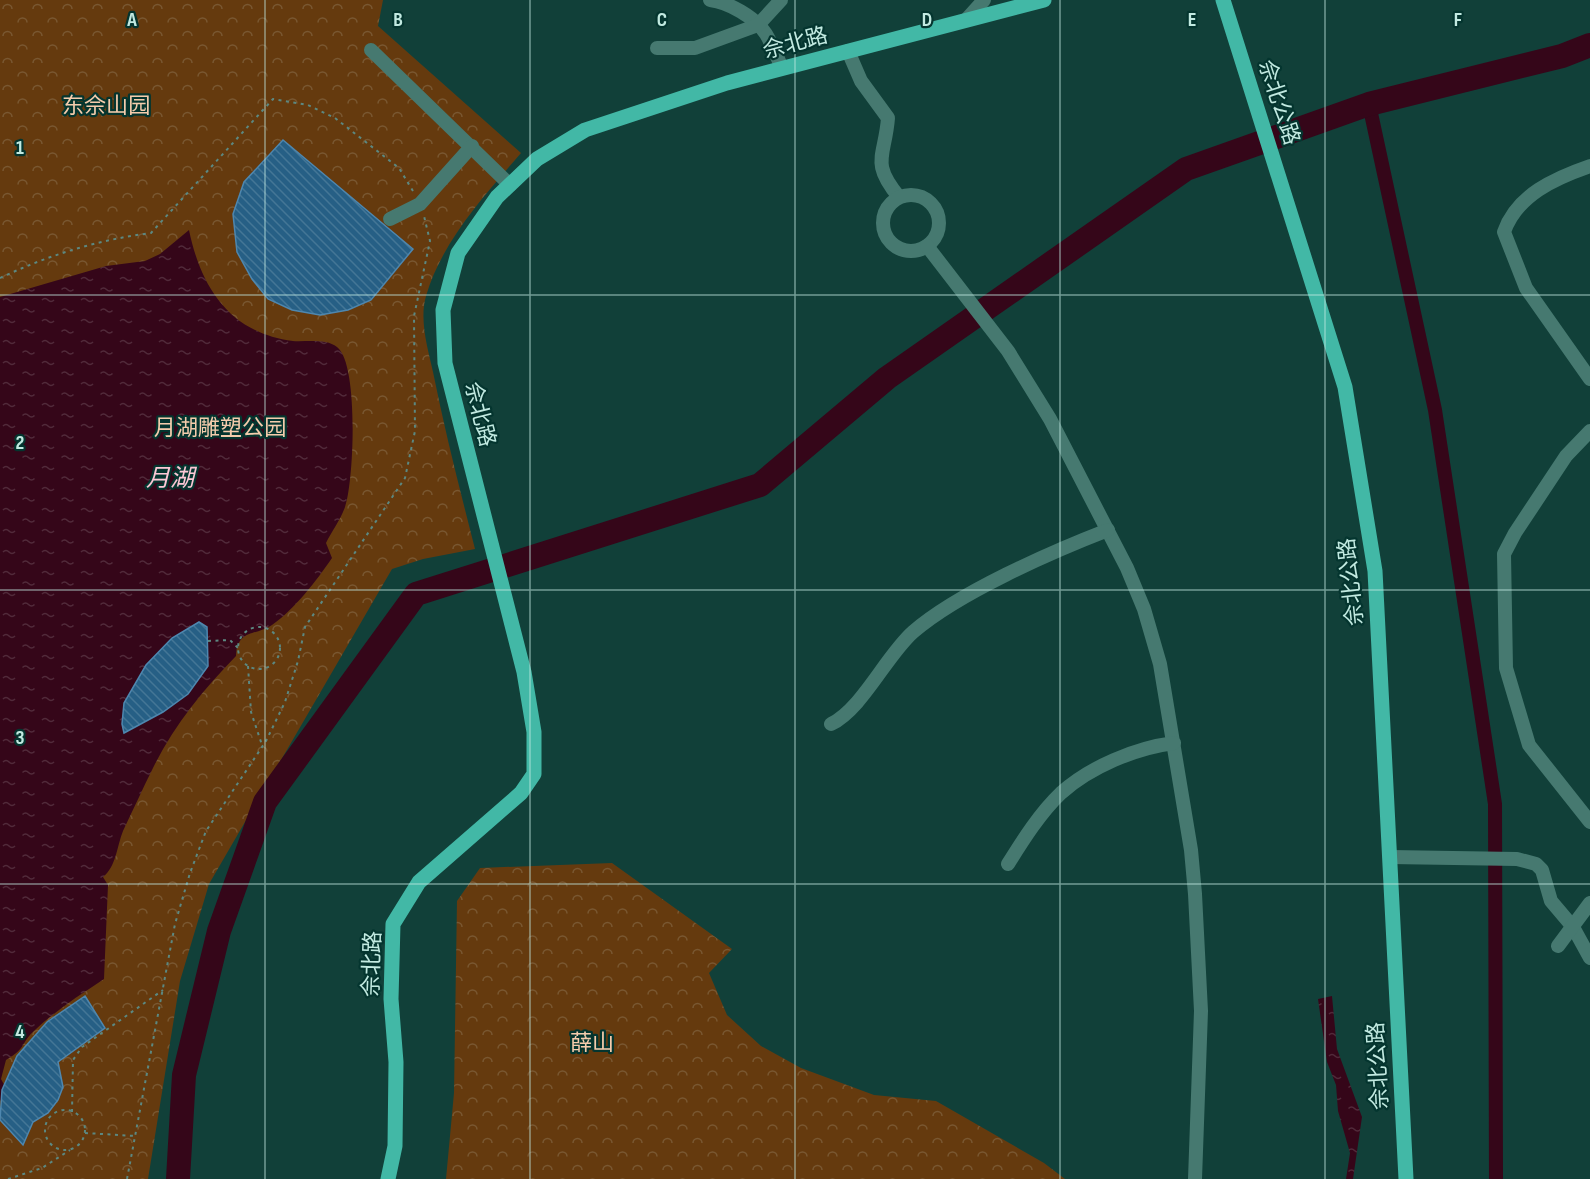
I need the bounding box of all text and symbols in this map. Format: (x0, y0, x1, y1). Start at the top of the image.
text: A (126, 8, 137, 32)
text: B (393, 8, 403, 32)
text: C (657, 8, 667, 32)
text: D (922, 8, 932, 32)
text: E (1188, 8, 1196, 32)
text: F (1454, 8, 1462, 32)
street label: 佘北路 (760, 22, 831, 65)
street label: 佘北公路 (1252, 56, 1305, 148)
park label: 东佘山园 (62, 93, 150, 120)
text: 1 (16, 136, 24, 160)
street label: 佘北路 (458, 379, 501, 450)
park label: 月湖雕塑公园 (154, 415, 286, 442)
text: 2 (16, 431, 24, 455)
water label: 月湖 (146, 464, 198, 493)
street label: 佘北公路 (1333, 537, 1370, 627)
text: 3 (16, 726, 25, 750)
street label: 佘北路 (358, 931, 387, 998)
text: 4 (15, 1020, 25, 1044)
street label: 佘北公路 (1363, 1021, 1394, 1111)
park label: 薛山 (570, 1030, 614, 1057)

